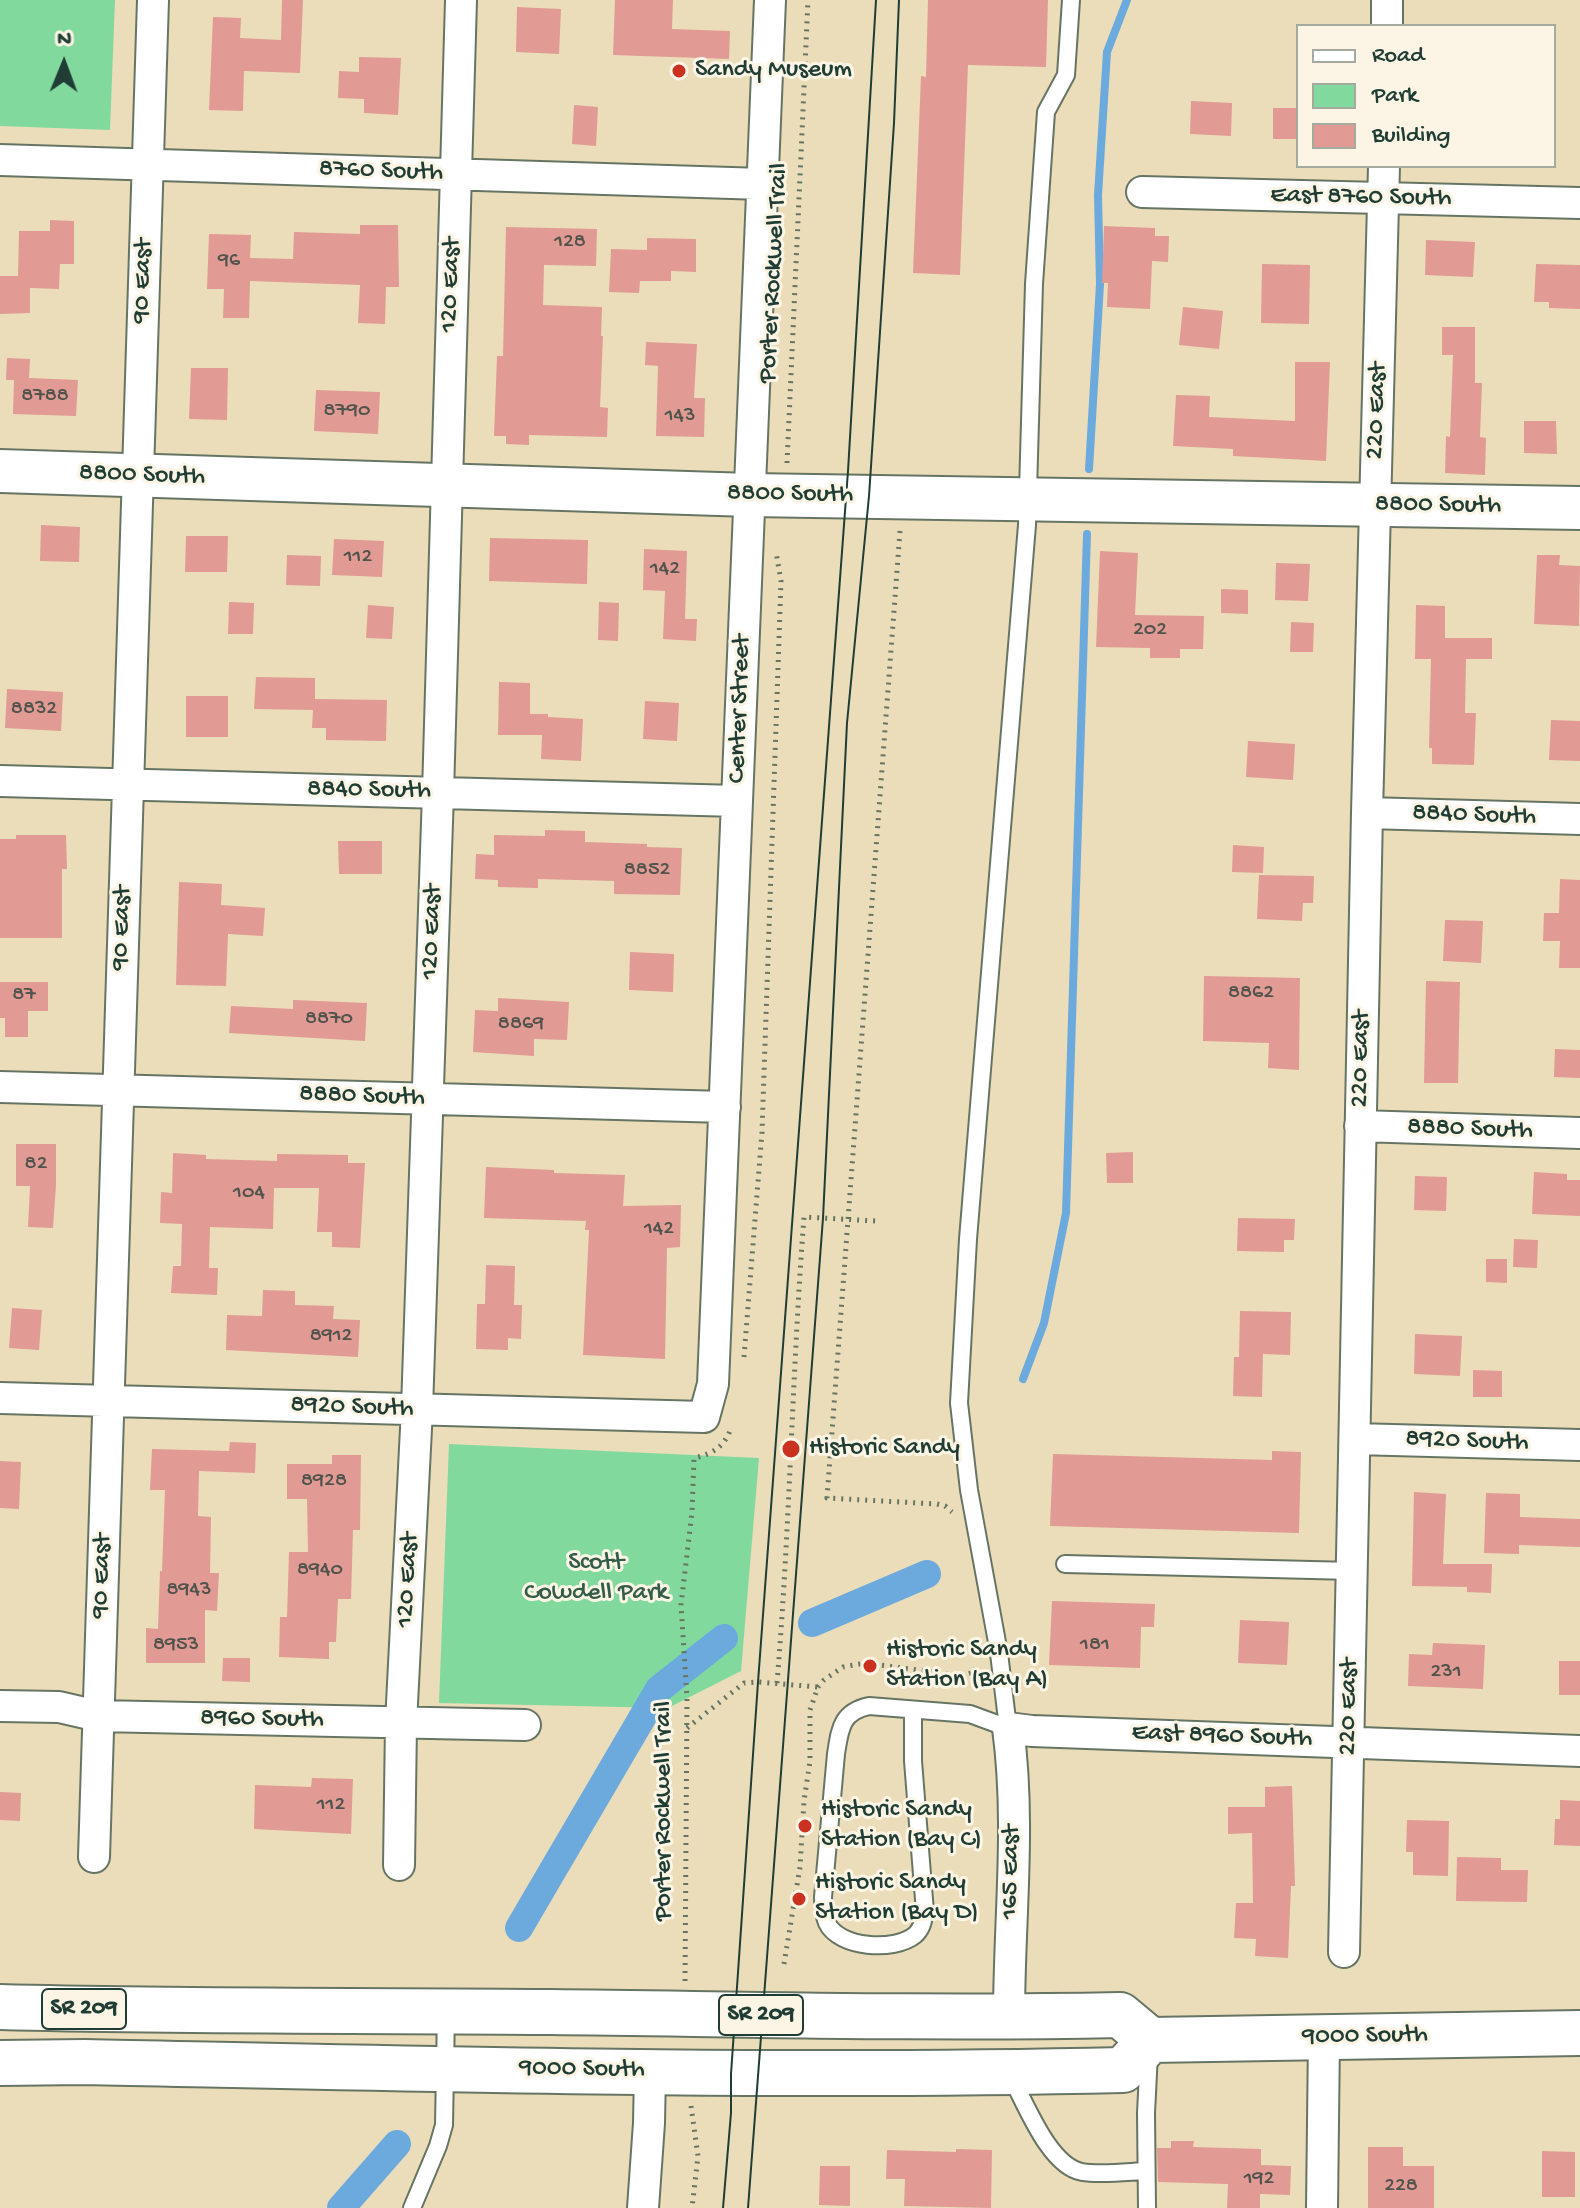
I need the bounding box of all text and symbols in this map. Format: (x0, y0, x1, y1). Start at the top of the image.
north arrow (24, 24, 104, 104)
legend (1296, 24, 1556, 168)
text: N (57, 27, 72, 53)
text: Road (1372, 42, 1424, 71)
place label: Sandy Museum (695, 55, 852, 87)
marker: Sandy Museum (670, 62, 688, 80)
text: Park (1372, 82, 1418, 111)
text: Building (1372, 122, 1450, 151)
street label: 8760 South (318, 154, 444, 190)
street label: Porter Rockwell Trail (754, 162, 796, 384)
street label: East 8760 South (1270, 181, 1452, 215)
house number: 128 (554, 230, 586, 256)
street label: 120 East (435, 237, 469, 333)
street label: 90 East (127, 238, 161, 324)
house number: 96 (218, 249, 240, 275)
street label: 220 East (1361, 362, 1395, 460)
house number: 8788 (21, 384, 69, 410)
house number: 8790 (323, 399, 371, 425)
house number: 143 (665, 404, 695, 430)
street label: 8800 South (78, 458, 206, 494)
street label: 8800 South (726, 478, 854, 512)
street label: 8800 South (1374, 489, 1502, 523)
house number: 112 (344, 545, 372, 571)
house number: 142 (650, 557, 680, 583)
house number: 202 (1133, 618, 1167, 644)
street label: Center Street (723, 634, 759, 784)
house number: 8832 (11, 697, 57, 723)
street label: 8840 South (307, 774, 431, 808)
street label: 8840 South (1411, 798, 1537, 834)
house number: 8852 (624, 858, 670, 884)
street label: 120 East (416, 884, 450, 980)
street label: 90 East (106, 885, 140, 971)
house number: 8862 (1228, 981, 1274, 1007)
house number: 87 (12, 983, 36, 1009)
house number: 8870 (305, 1007, 353, 1033)
street label: 220 East (1346, 1010, 1378, 1108)
house number: 8869 (498, 1012, 544, 1038)
street label: 8880 South (298, 1079, 426, 1115)
street label: 8880 South (1406, 1112, 1534, 1148)
house number: 82 (25, 1152, 47, 1178)
house number: 104 (233, 1181, 265, 1207)
house number: 142 (644, 1217, 674, 1243)
house number: 8912 (310, 1324, 352, 1350)
street label: 8920 South (290, 1390, 414, 1426)
street label: 8920 South (1405, 1424, 1529, 1460)
place label: Historic Sandy (809, 1433, 960, 1465)
marker: Historic Sandy (780, 1438, 802, 1460)
house number: 8928 (301, 1469, 347, 1495)
street label: 120 East (391, 1532, 427, 1628)
street label: 90 East (86, 1533, 120, 1619)
park label: Scott Cowdell Park (524, 1548, 668, 1610)
house number: 8940 (297, 1558, 343, 1584)
house number: 8943 (167, 1578, 211, 1604)
house number: 8953 (153, 1633, 199, 1659)
house number: 181 (1080, 1633, 1110, 1659)
place label: Historic Sandy Station (Bay A) (886, 1635, 1048, 1696)
marker: Historic Sandy Station (Bay A) (861, 1657, 879, 1675)
street label: 220 East (1334, 1658, 1366, 1756)
house number: 231 (1430, 1660, 1462, 1686)
street label: Porter Rockwell Trail (649, 1701, 681, 1921)
street label: 8960 South (200, 1703, 324, 1737)
street label: East 8960 South (1131, 1718, 1313, 1756)
house number: 112 (317, 1793, 345, 1819)
place label: Historic Sandy Station (Bay C) (821, 1795, 982, 1856)
marker: Historic Sandy Station (Bay C) (796, 1817, 814, 1835)
street label: 165 East (996, 1825, 1028, 1919)
place label: Historic Sandy Station (Bay D) (815, 1868, 979, 1930)
marker: Historic Sandy Station (Bay D) (790, 1890, 808, 1908)
road number: SR 209 (42, 1989, 126, 2029)
road number: SR 209 (719, 1995, 803, 2035)
street label: 9000 South (1302, 2020, 1428, 2054)
street label: 9000 South (519, 2053, 645, 2087)
house number: 192 (1244, 2167, 1274, 2193)
house number: 228 (1384, 2174, 1418, 2200)

